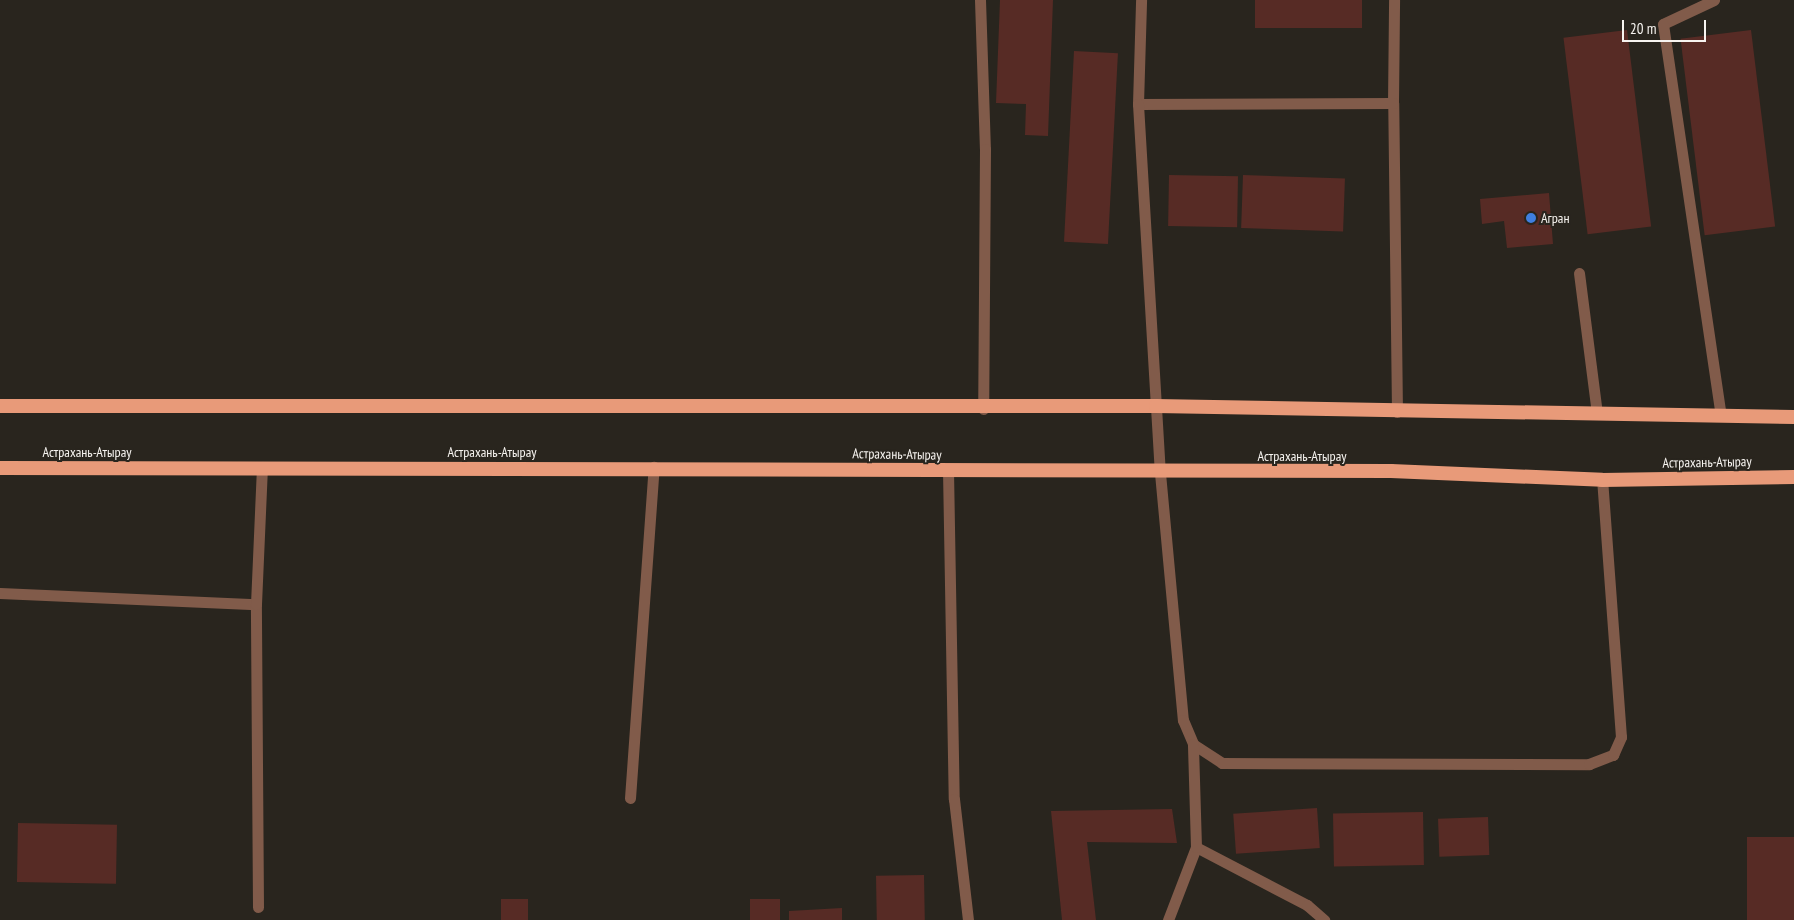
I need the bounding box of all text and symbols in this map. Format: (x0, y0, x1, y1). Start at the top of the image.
scale bar (1624, 10, 1708, 42)
text: 20 m (1630, 19, 1656, 38)
place label: Агран (1541, 210, 1570, 226)
marker: Агран (1525, 212, 1537, 224)
street label: Астрахань-Атырау (42, 444, 132, 460)
street label: Астрахань-Атырау (447, 444, 537, 460)
street label: Астрахань-Атырау (852, 445, 942, 463)
street label: Астрахань-Атырау (1257, 448, 1347, 464)
street label: Астрахань-Атырау (1662, 453, 1752, 471)

